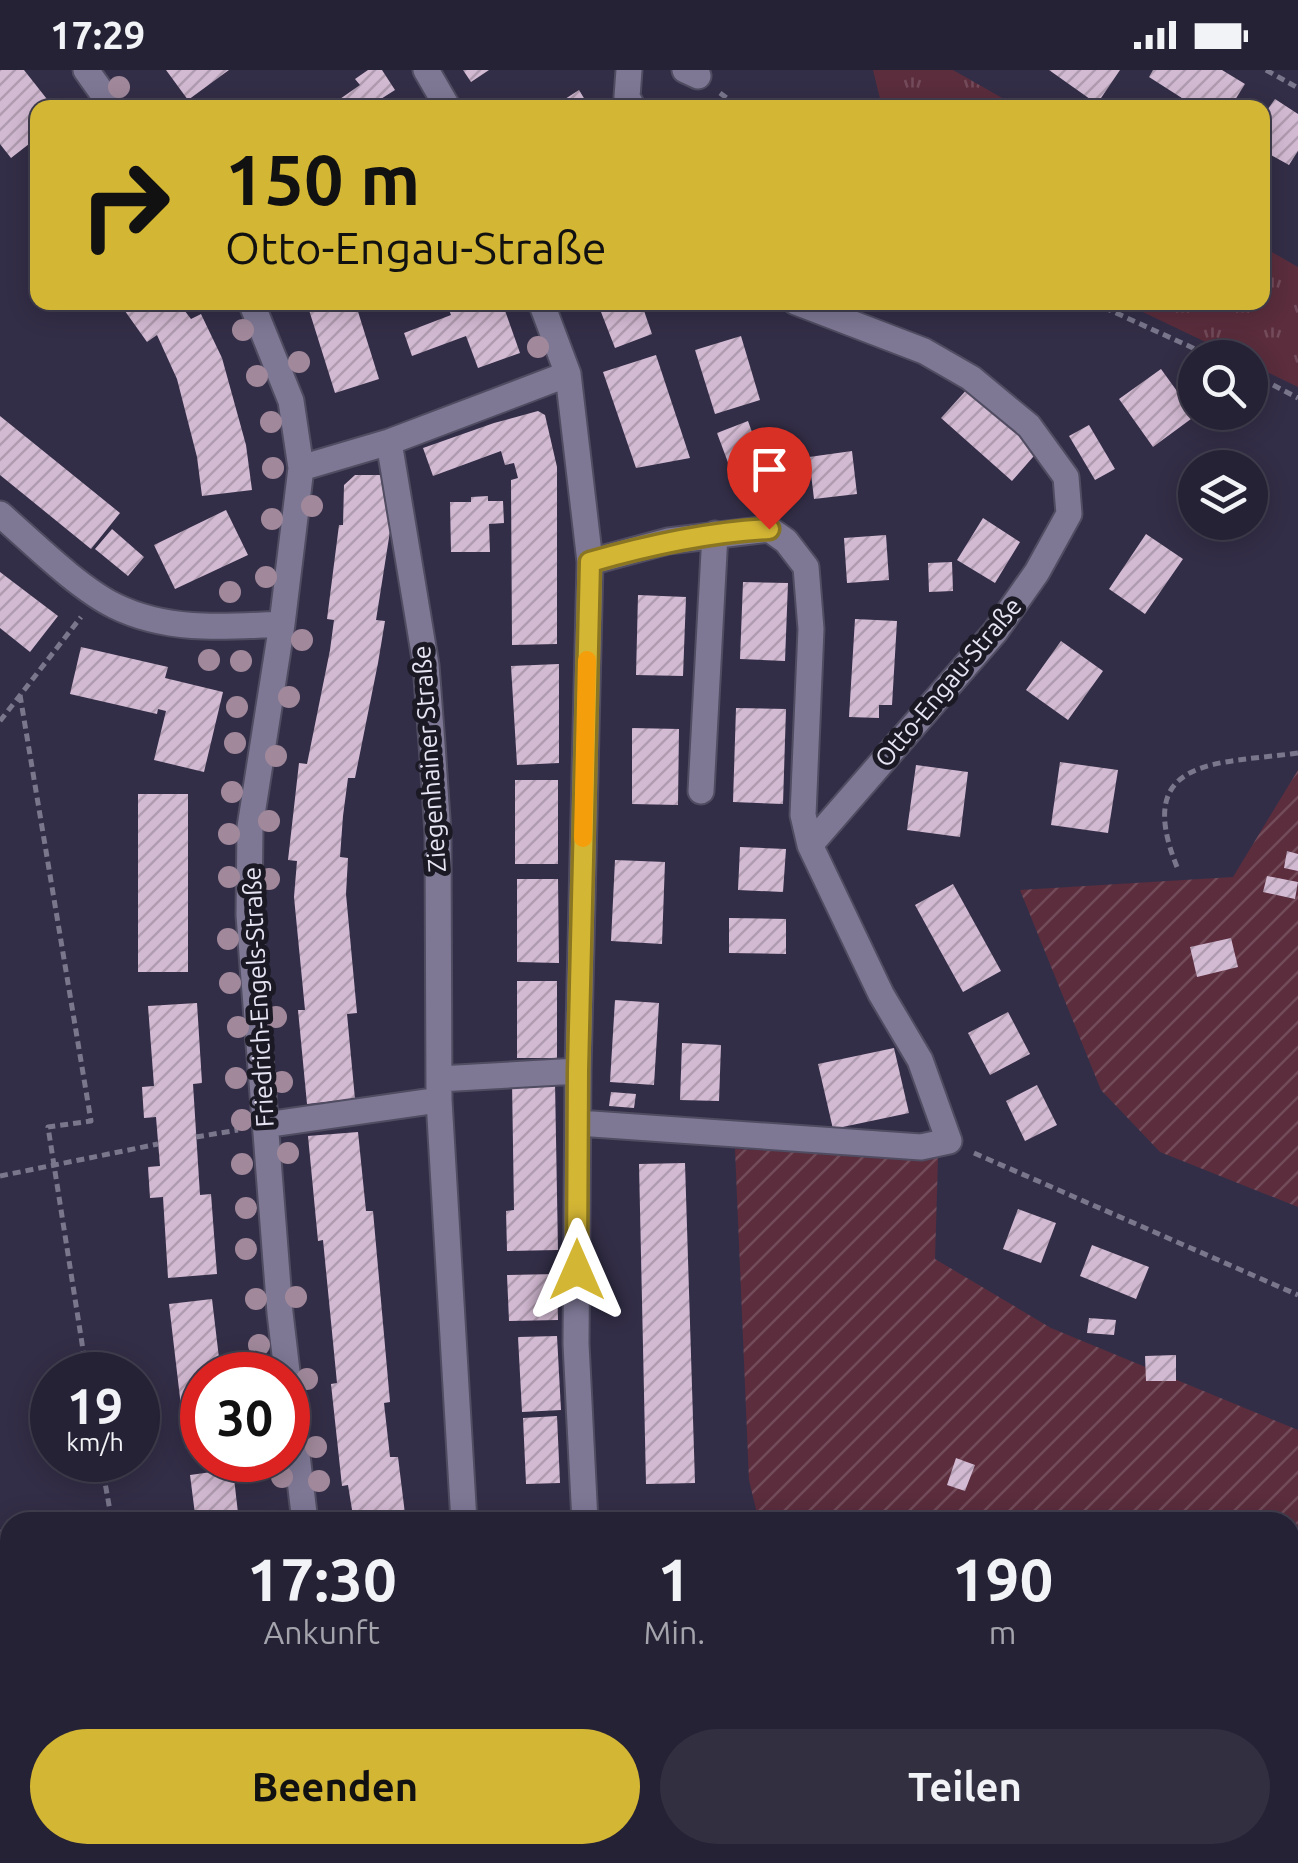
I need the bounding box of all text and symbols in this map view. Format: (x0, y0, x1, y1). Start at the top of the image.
text: 17:29 (50, 14, 145, 56)
icon: right (60, 140, 190, 270)
text: 150 m (225, 140, 420, 218)
text: Otto-Engau-Straße (225, 222, 607, 273)
map controls (1178, 340, 1268, 540)
button: search (1178, 340, 1268, 430)
pin (727, 427, 812, 530)
icon: arrive (742, 442, 797, 497)
button: layers (1178, 450, 1268, 540)
street label: Otto-Engau-Straße (869, 592, 1027, 772)
street label: Ziegenhainer Straße (407, 645, 451, 873)
street label: Friedrich-Engels-Straße (237, 866, 279, 1128)
position arrow (525, 1218, 629, 1322)
speed limit sign: 30 (180, 1352, 310, 1482)
text: 19 (67, 1377, 123, 1433)
text: km/h (66, 1428, 124, 1456)
text: 17:30 (247, 1545, 397, 1612)
text: 1 (657, 1545, 691, 1612)
text: 190 (952, 1545, 1053, 1612)
text: Ankunft (263, 1614, 380, 1650)
text: Min. (643, 1614, 705, 1650)
text: m (989, 1614, 1016, 1650)
button: Beenden (30, 1729, 640, 1844)
button: Teilen (660, 1729, 1270, 1844)

